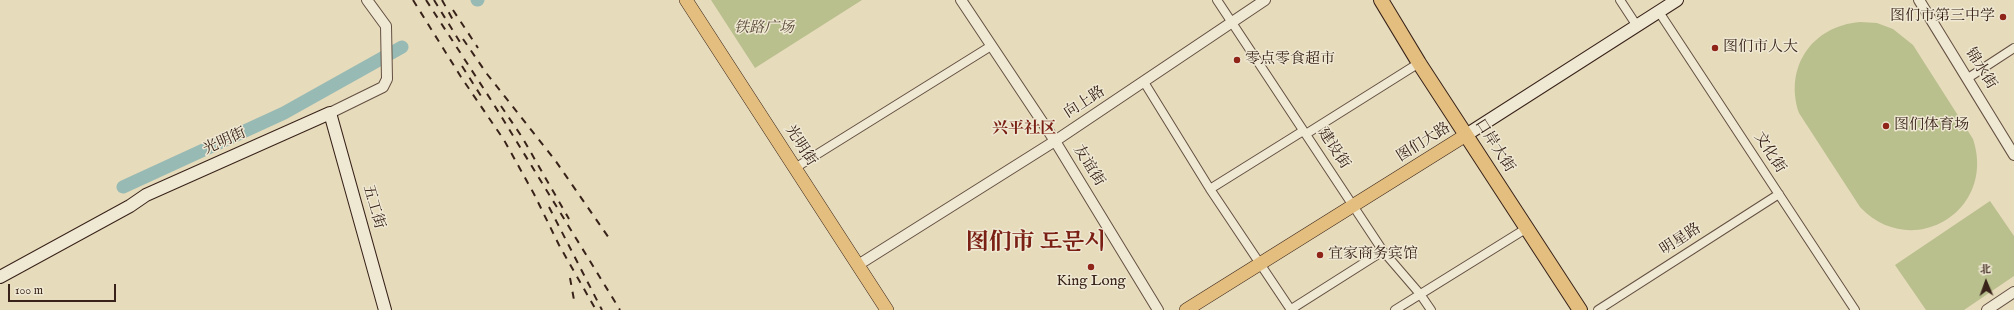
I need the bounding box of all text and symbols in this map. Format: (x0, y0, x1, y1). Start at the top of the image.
place label: 图们市第三中学 (1890, 8, 1995, 26)
marker: 图们市第三中学 (1998, 12, 2008, 22)
park label: 铁路广场 (734, 20, 794, 38)
place label: 图们市人大 (1723, 39, 1798, 57)
marker: 图们市人大 (1710, 43, 1720, 53)
street label: 锦水街 (1960, 45, 2000, 93)
place label: 零点零食超市 (1245, 51, 1335, 69)
marker: 零点零食超市 (1232, 55, 1242, 65)
street label: 向上路 (1061, 83, 1109, 123)
street label: 口岸大街 (1470, 116, 1518, 176)
place label: 图们体育场 (1894, 117, 1969, 135)
street label: 图们大路 (1394, 119, 1454, 167)
district label: 兴平社区 (992, 120, 1056, 140)
marker: 图们体育场 (1881, 121, 1891, 131)
street label: 光明街 (780, 122, 820, 170)
street label: 光明街 (201, 125, 249, 159)
street label: 建设街 (1313, 125, 1353, 173)
street label: 文化街 (1749, 129, 1789, 177)
street label: 友谊街 (1068, 142, 1108, 190)
street label: 五工街 (358, 183, 388, 231)
street label: 明星路 (1657, 220, 1705, 260)
district label: 图们市 도문시 (966, 230, 1106, 258)
place label: 宜家商务宾馆 (1328, 246, 1418, 264)
marker: 宜家商务宾馆 (1315, 250, 1325, 260)
marker: King Long (1086, 262, 1096, 272)
north arrow (1966, 262, 2006, 302)
text: 北 (1980, 263, 1991, 277)
place label: King Long (1056, 273, 1126, 291)
scale bar (10, 276, 118, 302)
text: 100 m (15, 283, 43, 298)

